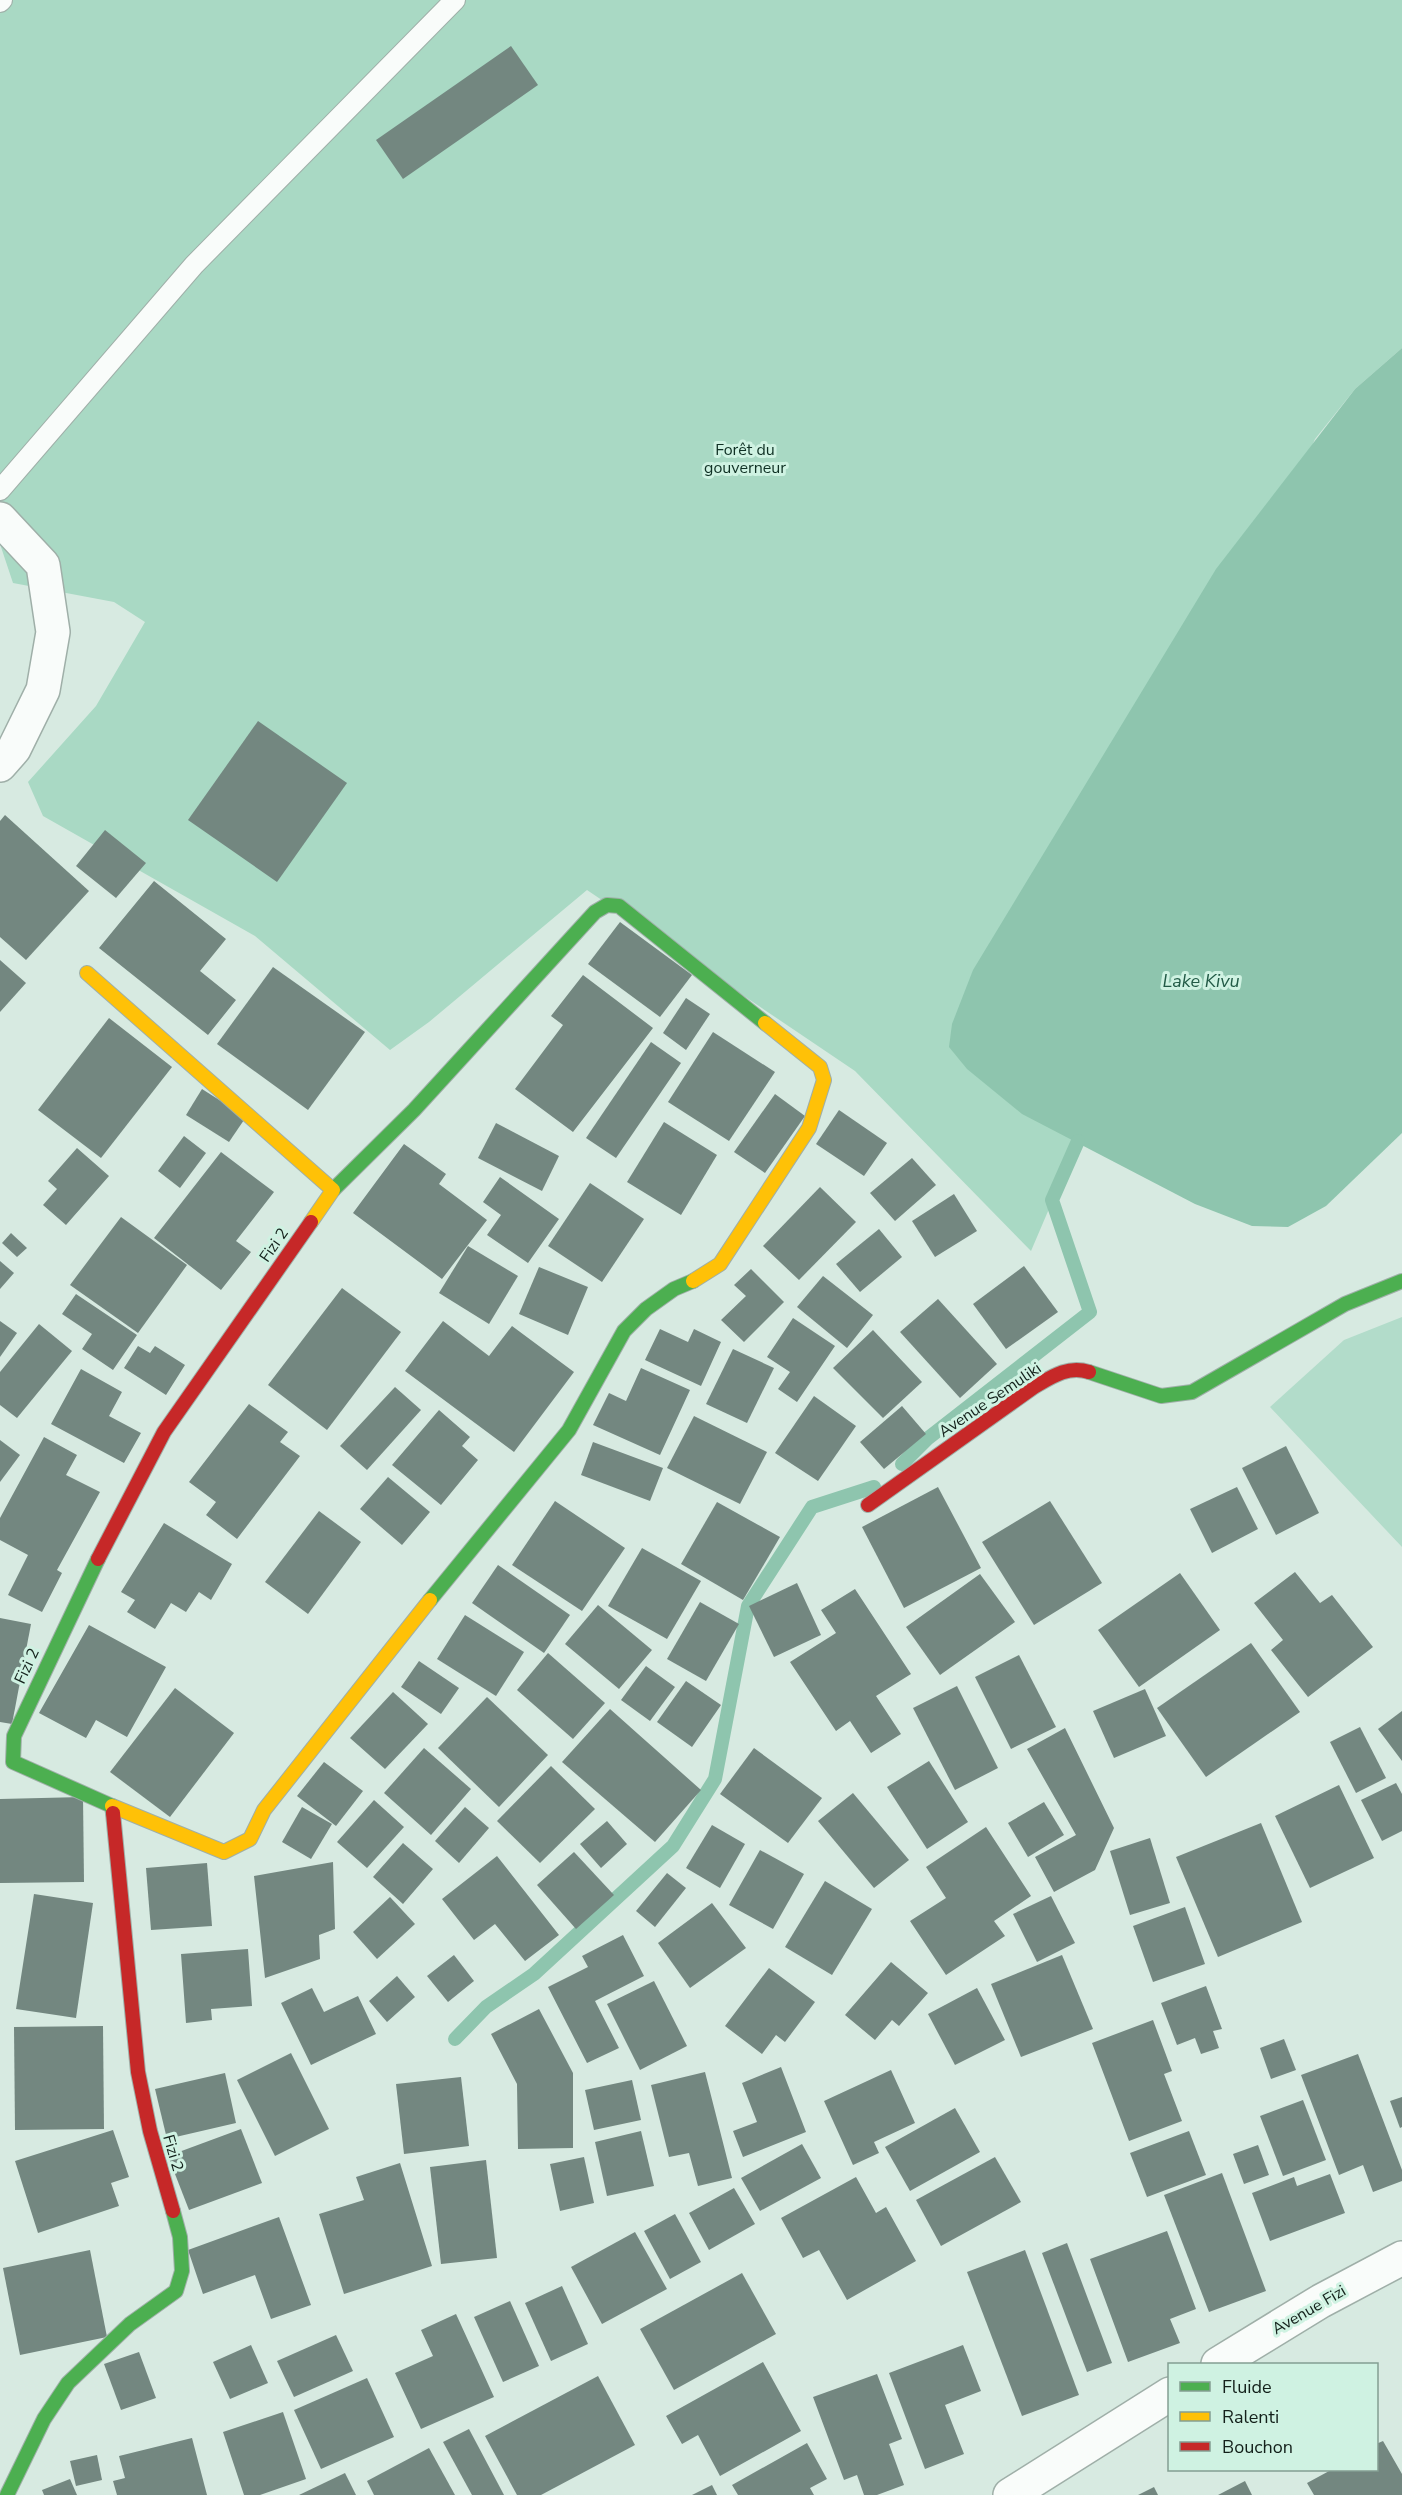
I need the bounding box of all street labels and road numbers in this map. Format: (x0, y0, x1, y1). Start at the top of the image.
street label: Fizi 2 (254, 1223, 294, 1267)
street label: Avenue Semuliki (934, 1357, 1046, 1443)
street label: Fizi 2 (9, 1644, 45, 1688)
street label: Fizi 2 (157, 2132, 189, 2174)
street label: Avenue Fizi (1268, 2280, 1350, 2340)

